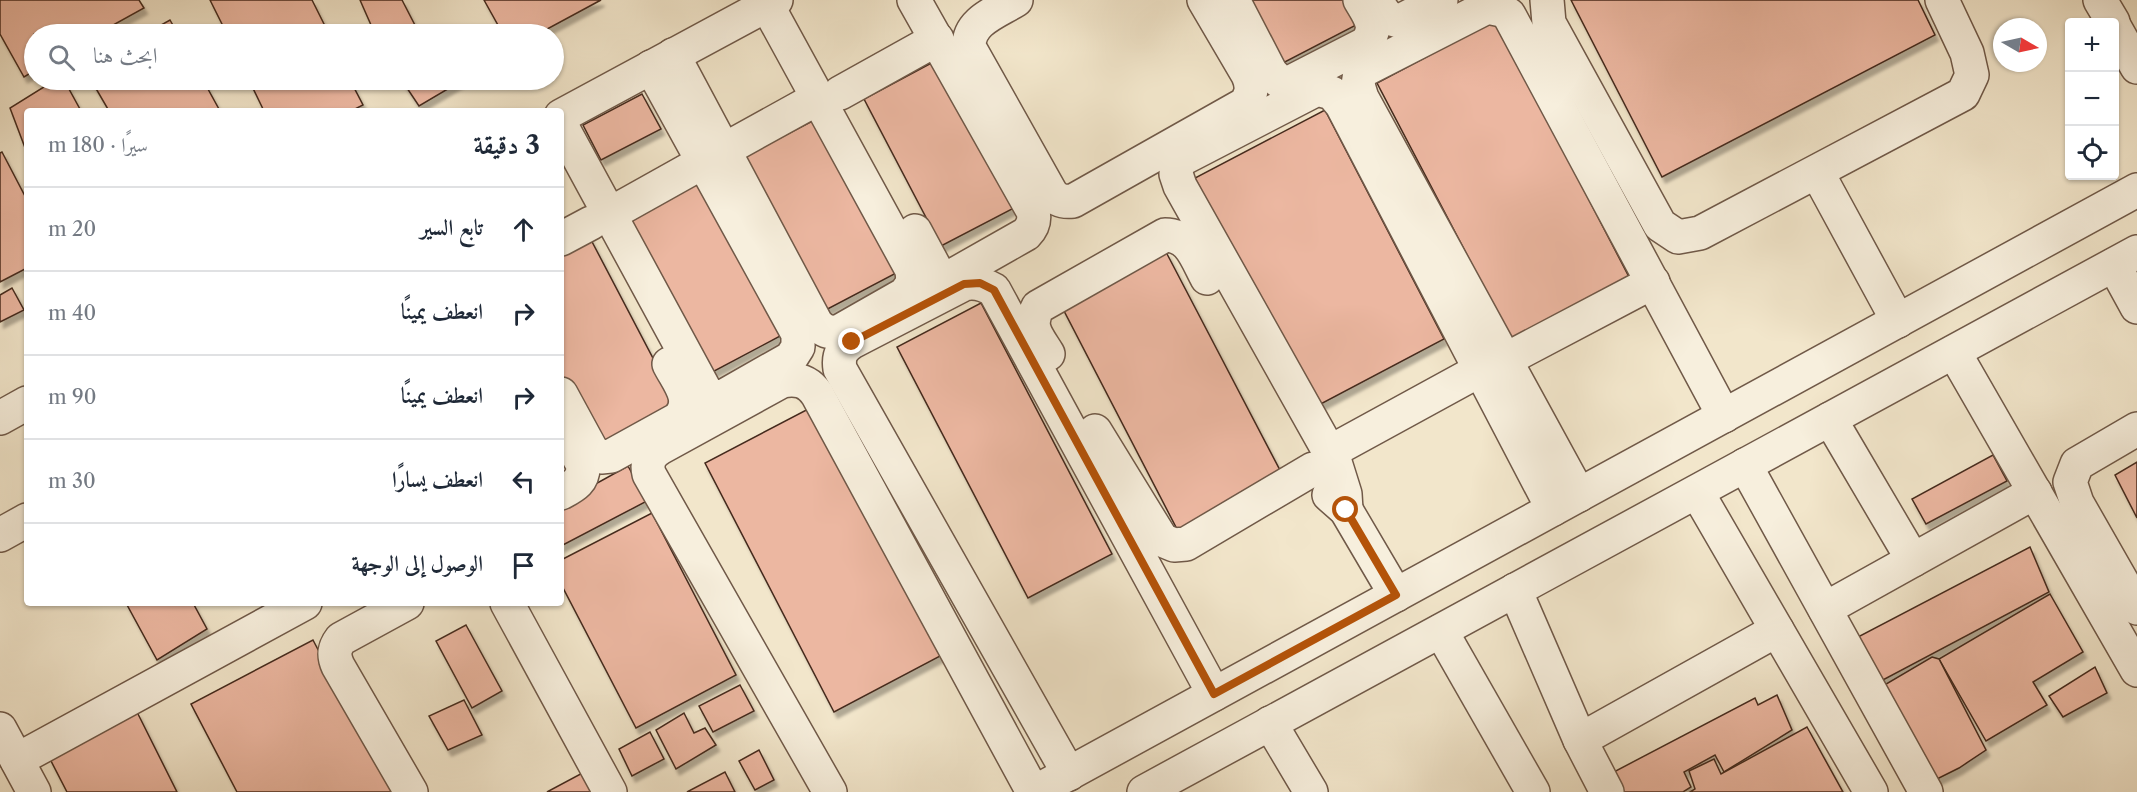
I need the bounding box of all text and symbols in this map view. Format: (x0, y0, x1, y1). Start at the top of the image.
north arrow (1993, 18, 2047, 72)
map controls (2065, 18, 2119, 180)
button: + (2065, 18, 2119, 72)
search box (24, 24, 564, 90)
icon: search (45, 41, 78, 74)
text: ابحث هنا (93, 42, 158, 69)
button: − (2065, 72, 2119, 126)
button: locate (2065, 126, 2119, 180)
text: 3 دقيقة (473, 129, 540, 161)
text: سيرًا · 180 m (48, 133, 148, 157)
icon: ahead (507, 213, 540, 246)
text: تابع السير (420, 214, 483, 241)
text: 20 m (48, 217, 96, 241)
icon: right (507, 297, 540, 330)
text: انعطف يمينًا (401, 298, 483, 325)
text: 40 m (48, 301, 96, 325)
route end (838, 328, 864, 354)
icon: right (507, 381, 540, 414)
text: انعطف يمينًا (401, 382, 483, 409)
text: 90 m (48, 385, 96, 409)
icon: left (507, 465, 540, 498)
text: انعطف يسارًا (392, 466, 483, 493)
text: 30 m (48, 469, 96, 493)
route start (1332, 496, 1358, 522)
icon: arrive (507, 549, 540, 582)
text: الوصول إلى الوجهة (351, 550, 483, 577)

